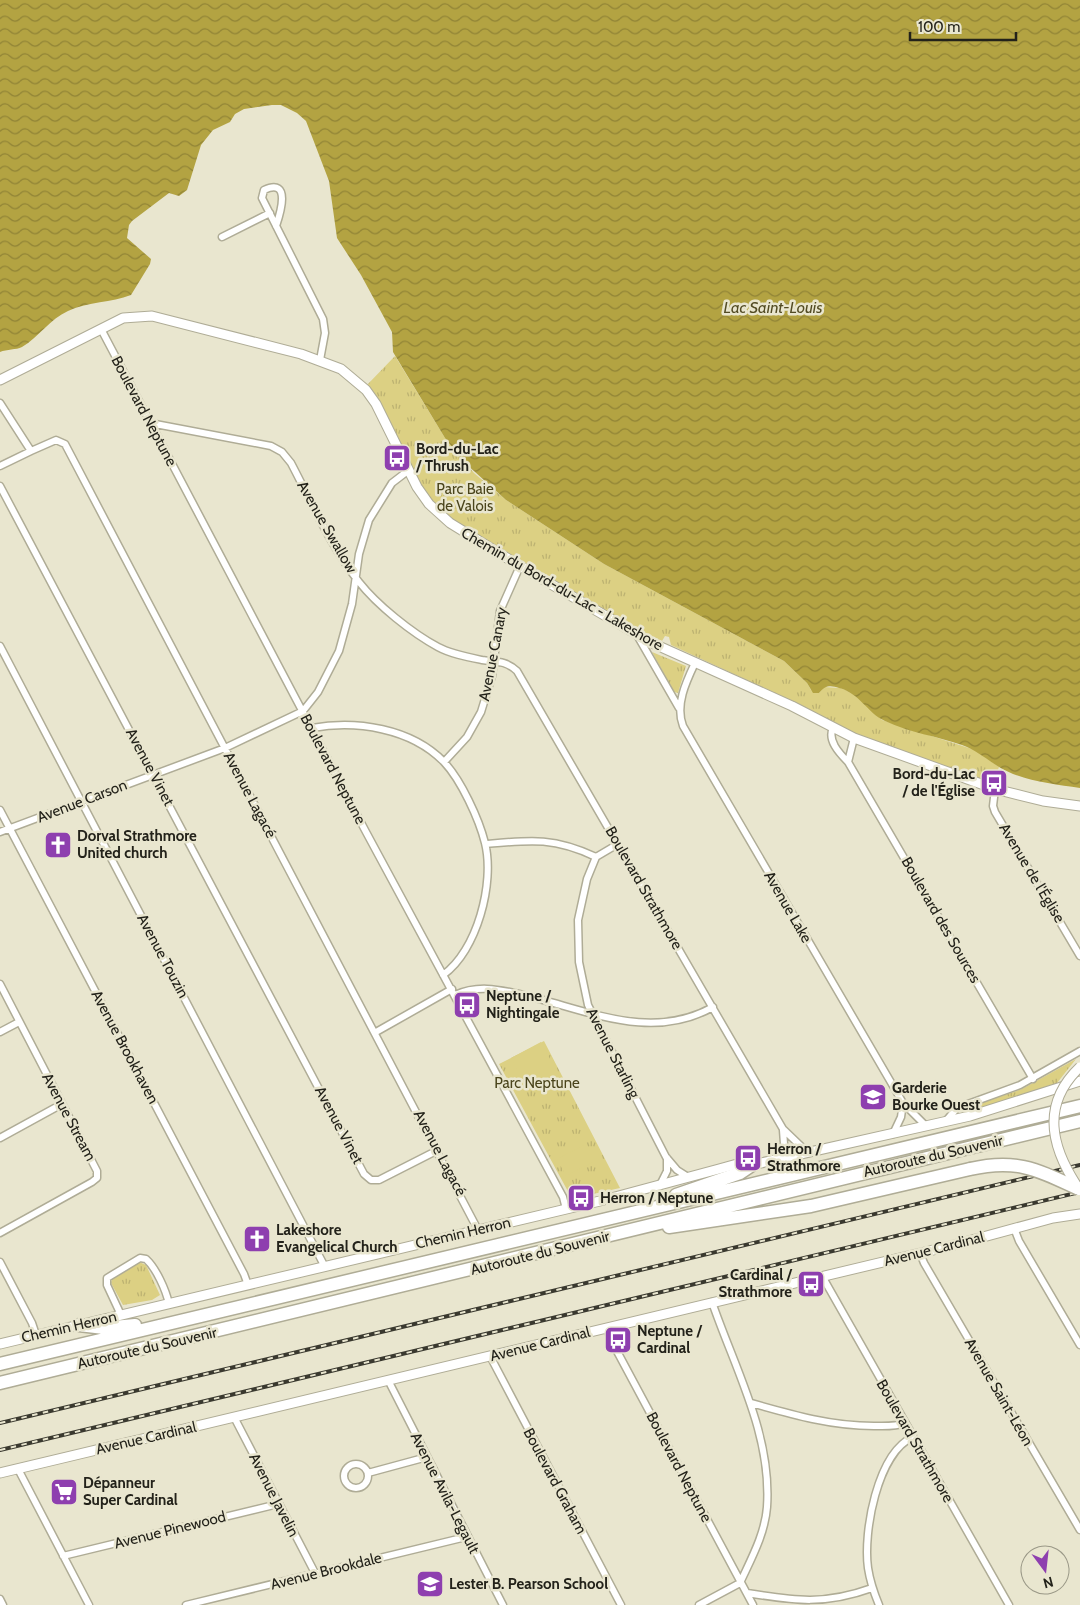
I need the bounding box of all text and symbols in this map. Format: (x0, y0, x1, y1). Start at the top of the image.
scale bar (910, 10, 1016, 42)
text: 100 m (918, 18, 960, 36)
water label: Lac Saint-Louis (724, 298, 822, 317)
street label: Boulevard Neptune (107, 353, 181, 469)
place label: Bord-du-Lac / Thrush (415, 440, 499, 475)
bus stop icon: Bord-du-Lac / Thrush (382, 443, 412, 473)
street label: Avenue Swallow (293, 478, 361, 576)
park label: Parc Baie de Valois (436, 480, 494, 515)
street label: Chemin du Bord-du-Lac - Lakeshore (458, 524, 666, 654)
street label: Avenue Canary (475, 605, 511, 702)
street label: Boulevard Neptune (296, 711, 370, 827)
street label: Avenue Vinet (122, 725, 178, 809)
street label: Avenue Lagacé (220, 749, 280, 841)
place label: Bord-du-Lac / de l'Église (893, 765, 975, 800)
bus stop icon: Bord-du-Lac / de l'Église (979, 768, 1009, 798)
street label: Avenue Carson (34, 776, 130, 826)
street label: Avenue de l'Église (995, 820, 1070, 926)
street label: Boulevard Strathmore (601, 823, 687, 953)
place label: Dorval Strathmore United church (77, 827, 197, 862)
church icon: Dorval Strathmore United church (43, 830, 73, 860)
street label: Boulevard des Sources (898, 854, 984, 986)
street label: Avenue Lake (760, 868, 816, 946)
street label: Avenue Touzin (133, 911, 193, 1001)
street label: Avenue Brookhaven (87, 987, 163, 1107)
place label: Neptune / Nightingale (486, 987, 560, 1022)
bus stop icon: Neptune / Nightingale (452, 990, 482, 1020)
street label: Avenue Starling (582, 1005, 644, 1102)
street label: Avenue Stream (38, 1070, 100, 1164)
park label: Parc Neptune (494, 1074, 580, 1092)
place label: Garderie Bourke Ouest (892, 1079, 980, 1114)
school or university icon: Garderie Bourke Ouest (858, 1082, 888, 1112)
street label: Avenue Vinet (311, 1083, 367, 1167)
street label: Avenue Lagacé (410, 1107, 470, 1199)
street label: Autoroute du Souvenir (862, 1131, 1005, 1181)
place label: Herron / Strathmore (767, 1140, 841, 1175)
bus stop icon: Herron / Strathmore (733, 1143, 763, 1173)
bus stop icon: Herron / Neptune (566, 1183, 596, 1213)
place label: Herron / Neptune (600, 1189, 714, 1207)
street label: Chemin Herron (414, 1213, 512, 1253)
place label: Lakeshore Evangelical Church (276, 1221, 398, 1256)
church icon: Lakeshore Evangelical Church (242, 1224, 272, 1254)
street label: Autoroute du Souvenir (469, 1227, 612, 1279)
street label: Avenue Cardinal (882, 1228, 986, 1270)
place label: Cardinal / Strathmore (719, 1266, 793, 1301)
bus stop icon: Cardinal / Strathmore (796, 1269, 826, 1299)
street label: Chemin Herron (20, 1307, 118, 1347)
place label: Neptune / Cardinal (637, 1322, 702, 1357)
street label: Autoroute du Souvenir (76, 1323, 219, 1373)
street label: Avenue Cardinal (488, 1323, 592, 1365)
bus stop icon: Neptune / Cardinal (603, 1325, 633, 1355)
street label: Avenue Saint-Léon (961, 1335, 1037, 1449)
street label: Boulevard Strathmore (872, 1376, 958, 1506)
street label: Boulevard Neptune (642, 1409, 716, 1525)
street label: Avenue Cardinal (94, 1418, 198, 1458)
street label: Boulevard Graham (520, 1425, 590, 1537)
street label: Avenue Avila-Legault (407, 1429, 483, 1557)
street label: Avenue Javelin (245, 1450, 303, 1540)
place label: Dépanneur Super Cardinal (83, 1474, 178, 1509)
supermarket icon: Dépanneur Super Cardinal (49, 1477, 79, 1507)
street label: Avenue Pinewood (112, 1507, 228, 1553)
north arrow (1020, 1545, 1070, 1595)
street label: Avenue Brookdale (269, 1548, 384, 1594)
school or university icon: Lester B. Pearson School (415, 1569, 445, 1599)
text: N (1041, 1573, 1055, 1593)
place label: Lester B. Pearson School (449, 1575, 608, 1593)

